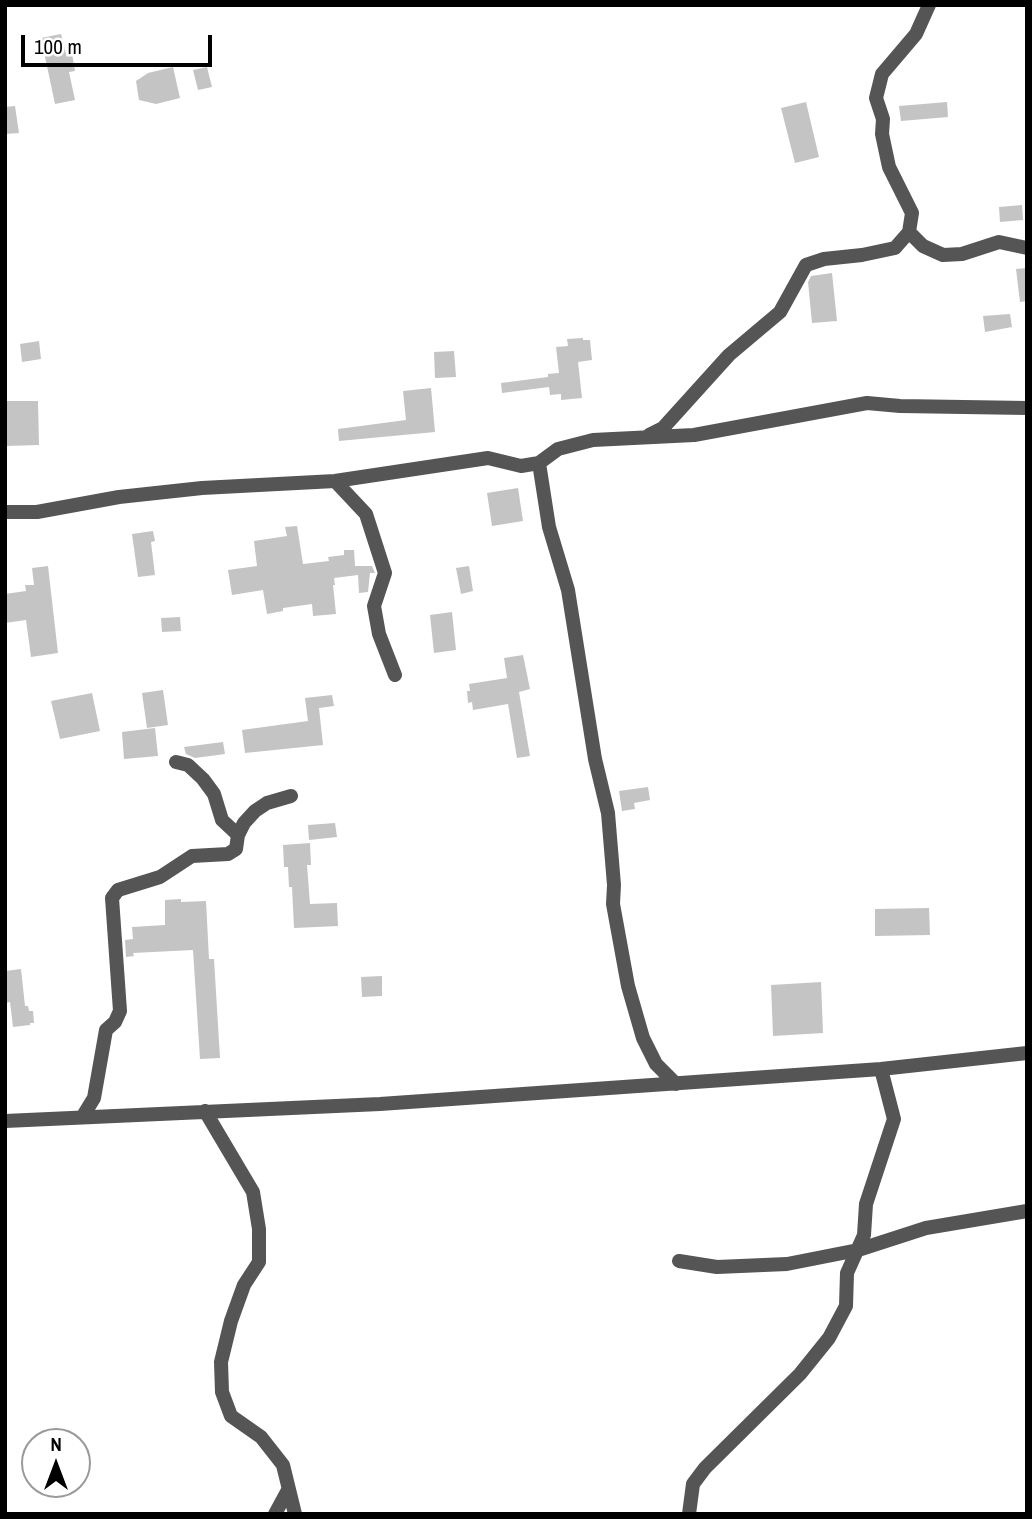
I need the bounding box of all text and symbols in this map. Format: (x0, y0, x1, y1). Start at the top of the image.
scale bar (24, 21, 215, 65)
text: 100 m (34, 32, 82, 61)
north arrow (21, 1428, 91, 1498)
text: N (50, 1431, 62, 1457)

